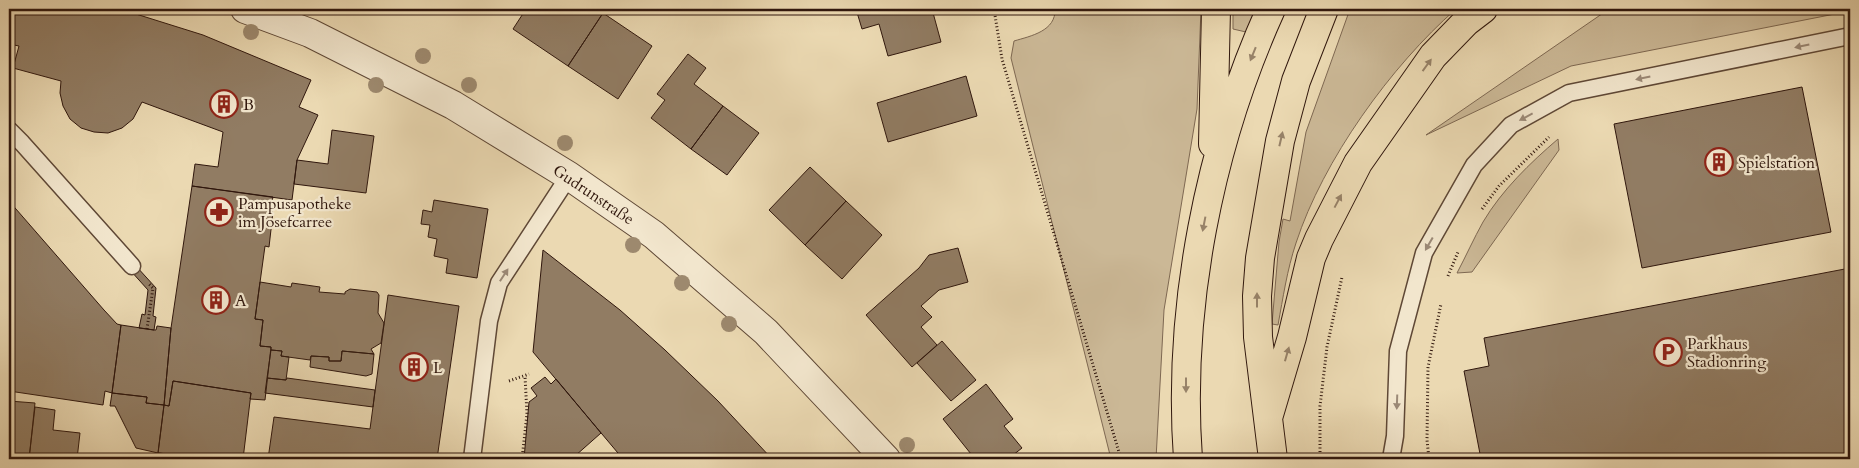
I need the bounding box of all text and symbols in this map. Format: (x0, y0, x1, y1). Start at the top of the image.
one-way arrow (1794, 42, 1810, 50)
one-way arrow (1249, 47, 1257, 62)
one-way arrow (1422, 58, 1432, 72)
one-way arrow (1636, 74, 1651, 82)
building icon: B (209, 89, 239, 119)
place label: B (243, 94, 254, 116)
one-way arrow (1519, 112, 1533, 121)
one-way arrow (1277, 132, 1285, 147)
building icon: Spielstation (1704, 147, 1734, 177)
place label: Spielstation (1738, 152, 1815, 174)
street label: Gudrunstraße (548, 160, 638, 230)
place label: Pampusapotheke im Josefcarree (238, 193, 352, 233)
one-way arrow (1334, 194, 1342, 208)
pharmacy icon: Pampusapotheke im Josefcarree (204, 197, 234, 227)
one-way arrow (1199, 216, 1207, 232)
one-way arrow (1425, 237, 1434, 251)
one-way arrow (499, 268, 509, 282)
building icon: A (201, 285, 231, 315)
place label: A (235, 290, 247, 312)
one-way arrow (1253, 292, 1261, 308)
place label: Parkhaus Stadionring (1687, 333, 1766, 373)
parking icon: Parkhaus Stadionring (1653, 337, 1683, 367)
one-way arrow (1283, 347, 1291, 362)
building icon: L (399, 352, 429, 382)
place label: L (433, 357, 443, 379)
one-way arrow (1182, 377, 1190, 393)
one-way arrow (1392, 394, 1400, 410)

